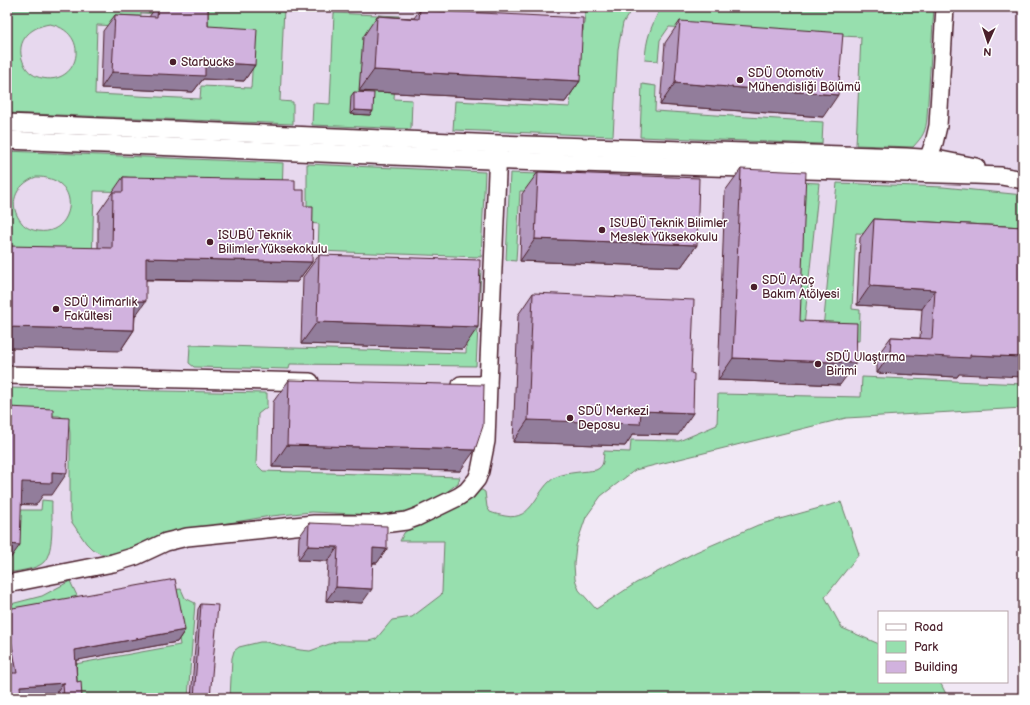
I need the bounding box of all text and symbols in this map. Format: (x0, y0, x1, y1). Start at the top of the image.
north arrow (968, 22, 1008, 62)
text: N (983, 45, 992, 58)
place label: Starbucks (181, 55, 234, 70)
marker: Starbucks (168, 57, 178, 67)
place label: SDÜ Otomotiv Mühendisliği Bölümü (748, 65, 861, 95)
marker: SDÜ Otomotiv Mühendisliği Bölümü (735, 75, 745, 85)
place label: ISUBÜ Teknik Bilimler Meslek Yüksekokulu (610, 215, 728, 245)
marker: ISUBÜ Teknik Bilimler Meslek Yüksekokulu (597, 225, 607, 235)
place label: ISUBÜ Teknik Bilimler Yüksekokulu (218, 227, 327, 257)
marker: ISUBÜ Teknik Bilimler Yüksekokulu (205, 237, 215, 247)
place label: SDÜ Araç Bakım Atölyesi (762, 272, 840, 302)
marker: SDÜ Araç Bakım Atölyesi (749, 282, 759, 292)
place label: SDÜ Mimarlık Fakültesi (64, 294, 137, 324)
marker: SDÜ Mimarlık Fakültesi (51, 304, 61, 314)
place label: SDÜ Ulaştırma Birimi (826, 349, 906, 379)
marker: SDÜ Ulaştırma Birimi (813, 359, 823, 369)
place label: SDÜ Merkezi Deposu (578, 403, 649, 433)
marker: SDÜ Merkezi Deposu (565, 413, 575, 423)
legend (878, 611, 1008, 683)
text: Road (914, 620, 943, 635)
text: Park (914, 640, 938, 655)
text: Building (914, 660, 958, 675)

